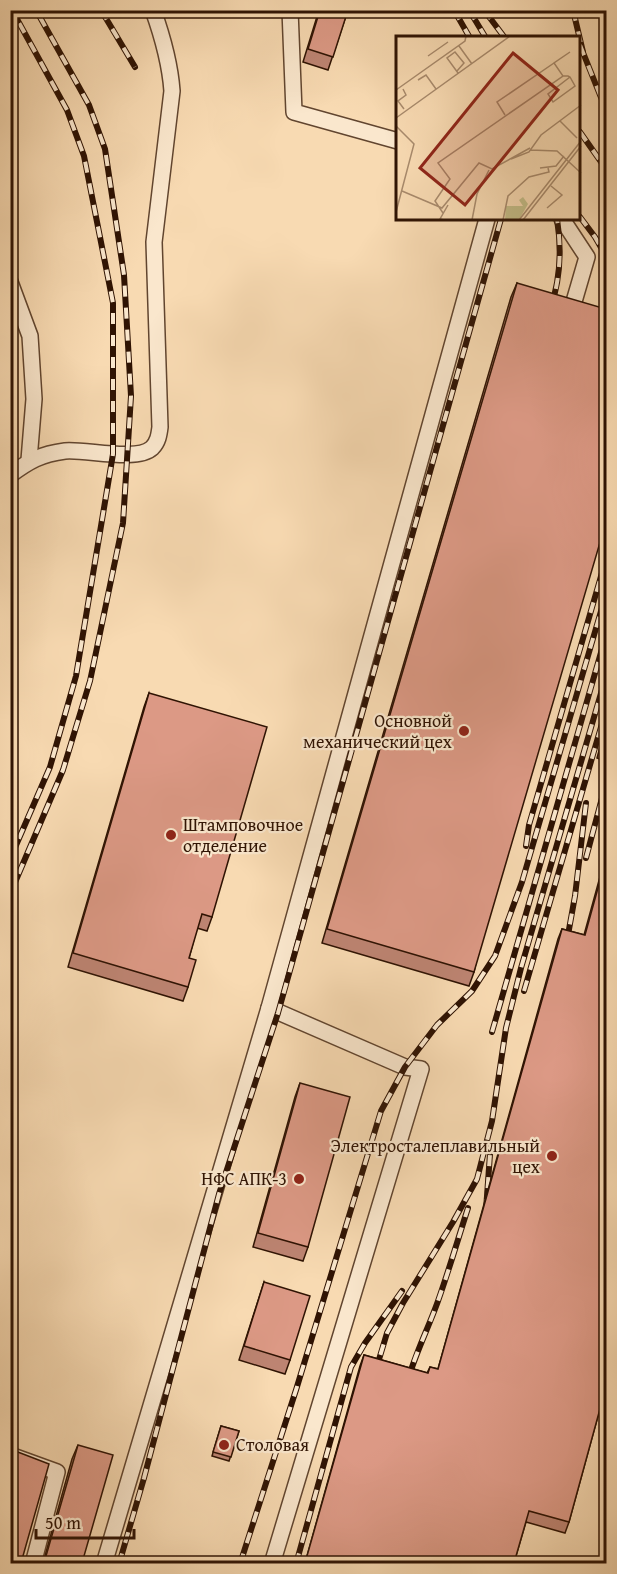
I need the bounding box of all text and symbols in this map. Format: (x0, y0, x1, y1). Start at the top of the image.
inset map (396, 36, 581, 220)
place label: Основной механический цех (303, 707, 453, 755)
marker: Основной механический цех (457, 724, 471, 738)
place label: Штамповочное отделение (183, 811, 303, 859)
marker: Штамповочное отделение (164, 828, 178, 842)
place label: Электросталеплавильный цех (330, 1132, 541, 1180)
marker: Электросталеплавильный цех (545, 1149, 559, 1163)
place label: НФС АПК-3 (201, 1165, 287, 1192)
marker: НФС АПК-3 (292, 1172, 306, 1186)
place label: Столовая (236, 1431, 309, 1458)
marker: Столовая (217, 1438, 231, 1452)
scale bar (36, 1502, 134, 1540)
text: 50 m (45, 1509, 81, 1536)

